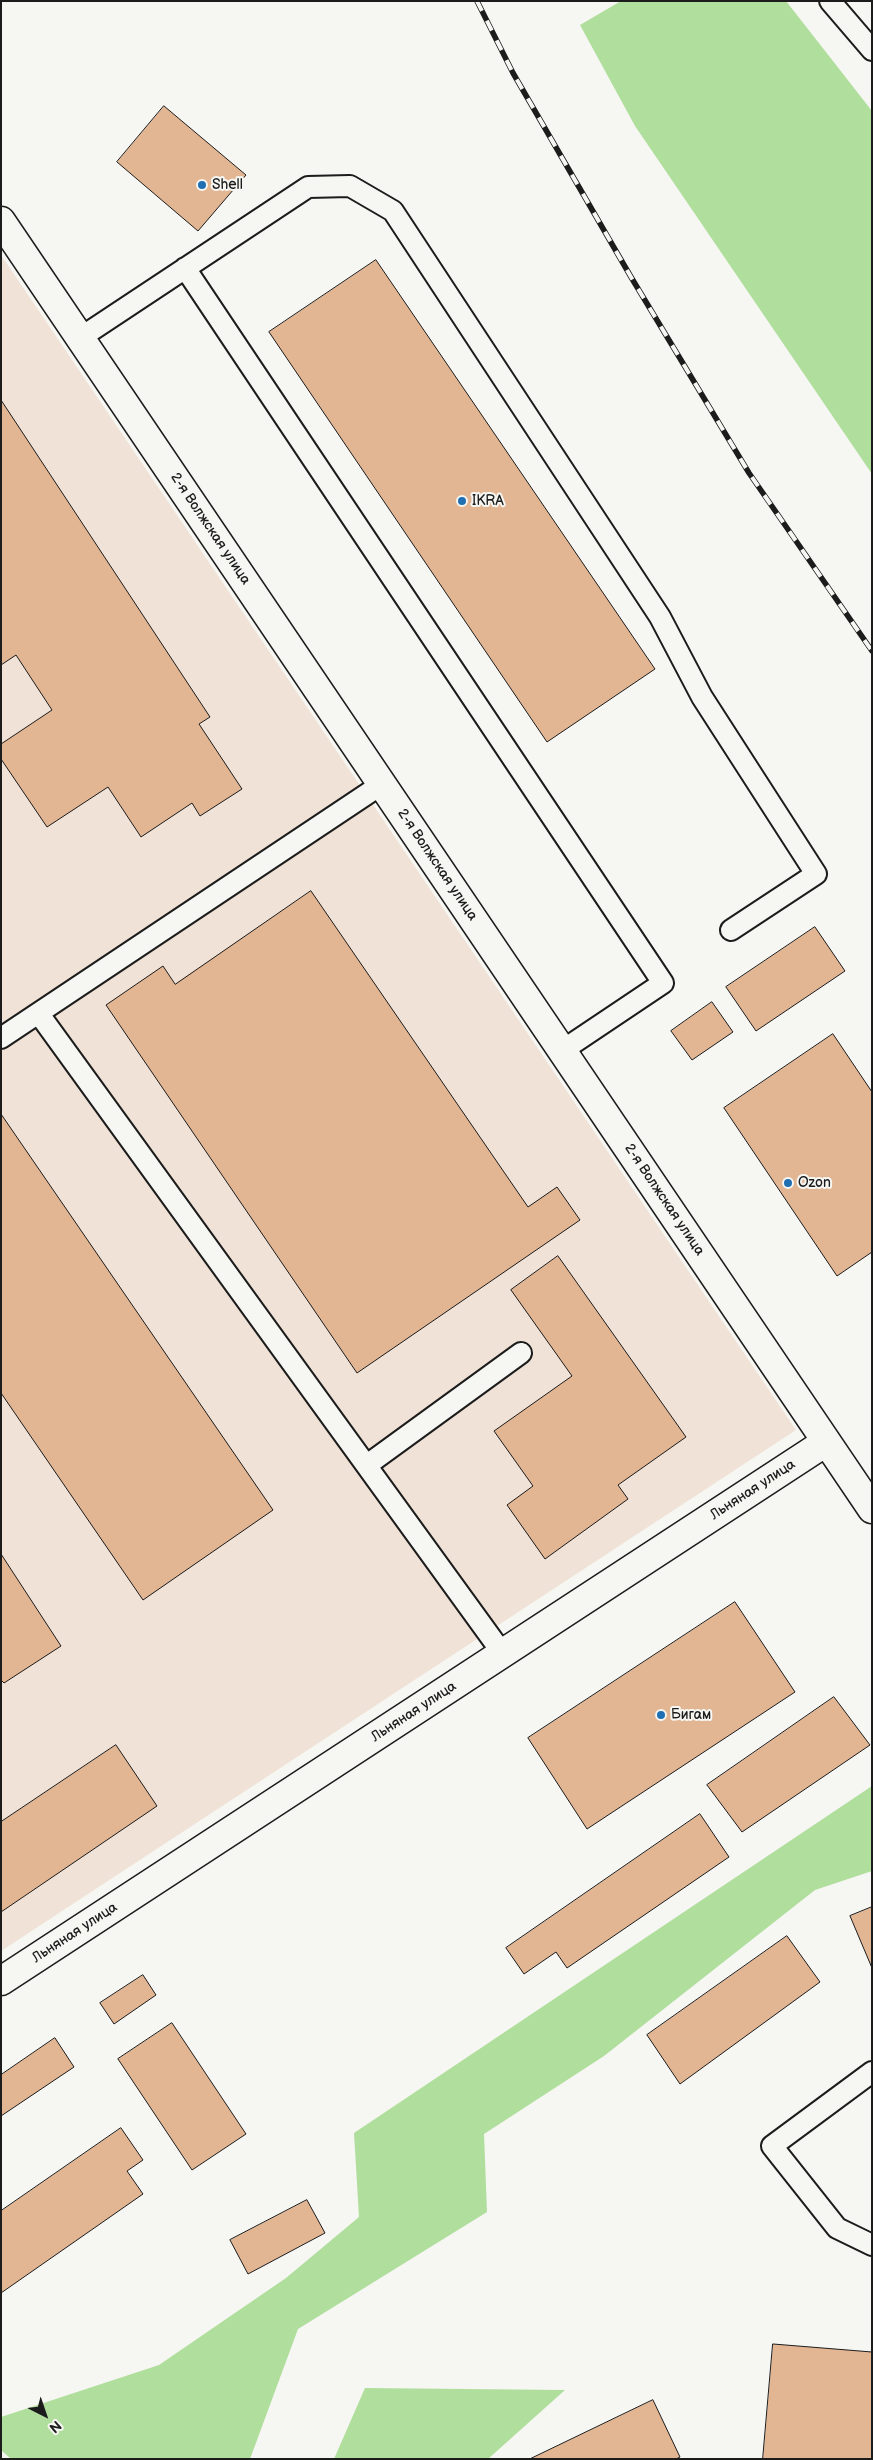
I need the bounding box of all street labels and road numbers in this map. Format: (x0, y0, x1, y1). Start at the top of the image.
street label: 2-я Волжская улица (166, 470, 254, 588)
street label: 2-я Волжская улица (393, 806, 481, 924)
street label: 2-я Волжская улица (620, 1141, 708, 1259)
street label: Льняная улица (707, 1456, 799, 1524)
street label: Льняная улица (368, 1678, 460, 1746)
street label: Льняная улица (29, 1899, 121, 1967)

